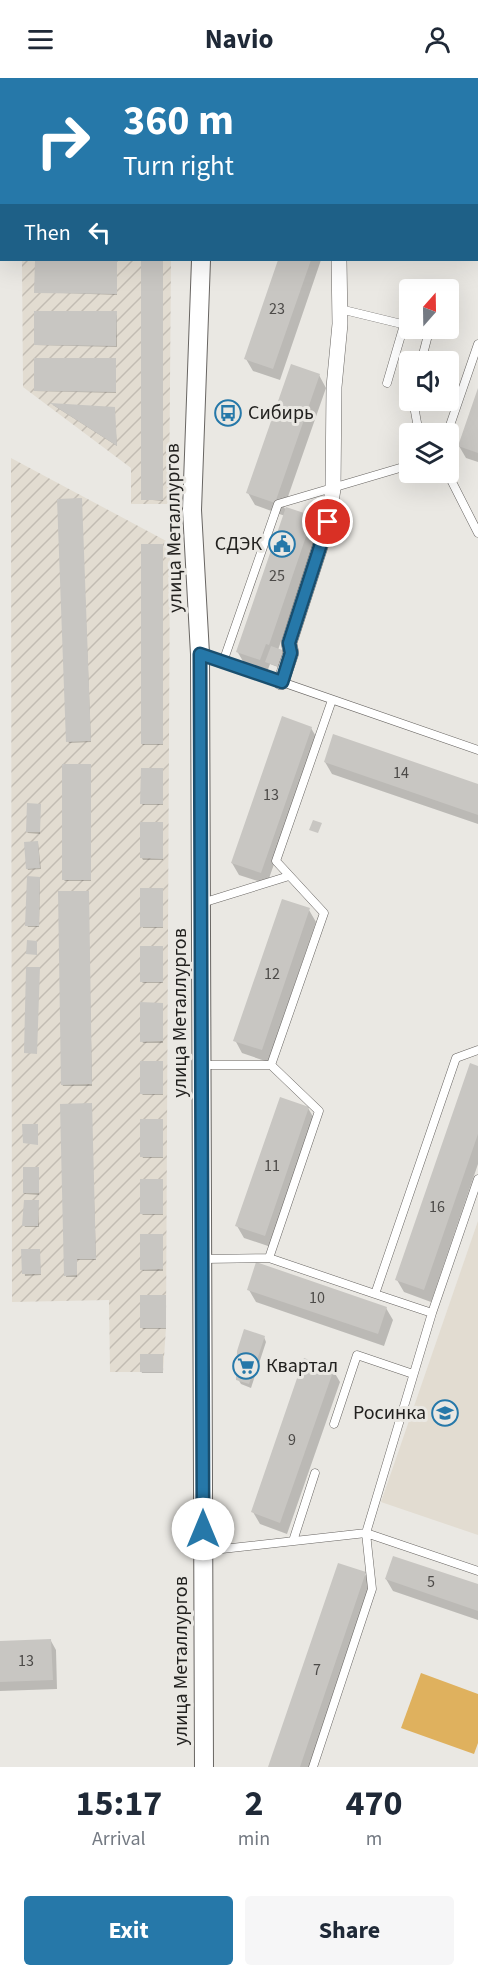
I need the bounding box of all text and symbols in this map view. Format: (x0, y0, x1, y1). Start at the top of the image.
text: Navio (205, 20, 273, 59)
icon: menu (24, 23, 57, 56)
icon: person (421, 23, 454, 56)
text: 360 m (123, 91, 234, 151)
icon: right (24, 102, 102, 180)
text: Turn right (123, 147, 234, 186)
icon: left (83, 216, 116, 249)
text: Then (24, 217, 71, 249)
north arrow (399, 279, 459, 339)
map controls (399, 279, 459, 483)
house number: 23 (269, 298, 285, 320)
button: sound (399, 351, 459, 411)
bus stop icon: Сибирь (213, 398, 243, 428)
place label: Сибирь (248, 399, 314, 427)
button: layers (399, 423, 459, 483)
street label: улица Металлургов (159, 443, 189, 613)
pin (302, 496, 353, 547)
icon: arrive (311, 505, 344, 538)
public building icon: СДЭК (267, 529, 297, 559)
place label: СДЭК (215, 530, 262, 558)
house number: 25 (269, 565, 285, 587)
house number: 14 (393, 762, 409, 784)
house number: 13 (263, 784, 279, 806)
street label: улица Металлургов (166, 928, 194, 1098)
house number: 12 (264, 963, 280, 985)
house number: 11 (264, 1155, 280, 1177)
house number: 16 (429, 1196, 445, 1218)
house number: 10 (309, 1287, 325, 1309)
supermarket icon: Квартал (231, 1351, 261, 1381)
place label: Квартал (266, 1352, 338, 1380)
school or university icon: Росинка (430, 1398, 460, 1428)
place label: Росинка (353, 1399, 426, 1427)
house number: 9 (288, 1429, 296, 1451)
position arrow (171, 1497, 235, 1561)
house number: 5 (427, 1571, 435, 1593)
street label: улица Металлургов (167, 1576, 195, 1746)
house number: 13 (18, 1650, 34, 1672)
house number: 7 (313, 1659, 321, 1681)
text: 15:17 (75, 1778, 162, 1829)
text: 2 (244, 1778, 263, 1829)
text: 470 (346, 1778, 403, 1829)
text: Arrival (92, 1825, 146, 1853)
text: min (238, 1825, 270, 1853)
text: m (366, 1825, 382, 1853)
button: Exit (24, 1896, 233, 1965)
button: Share (245, 1896, 454, 1965)

